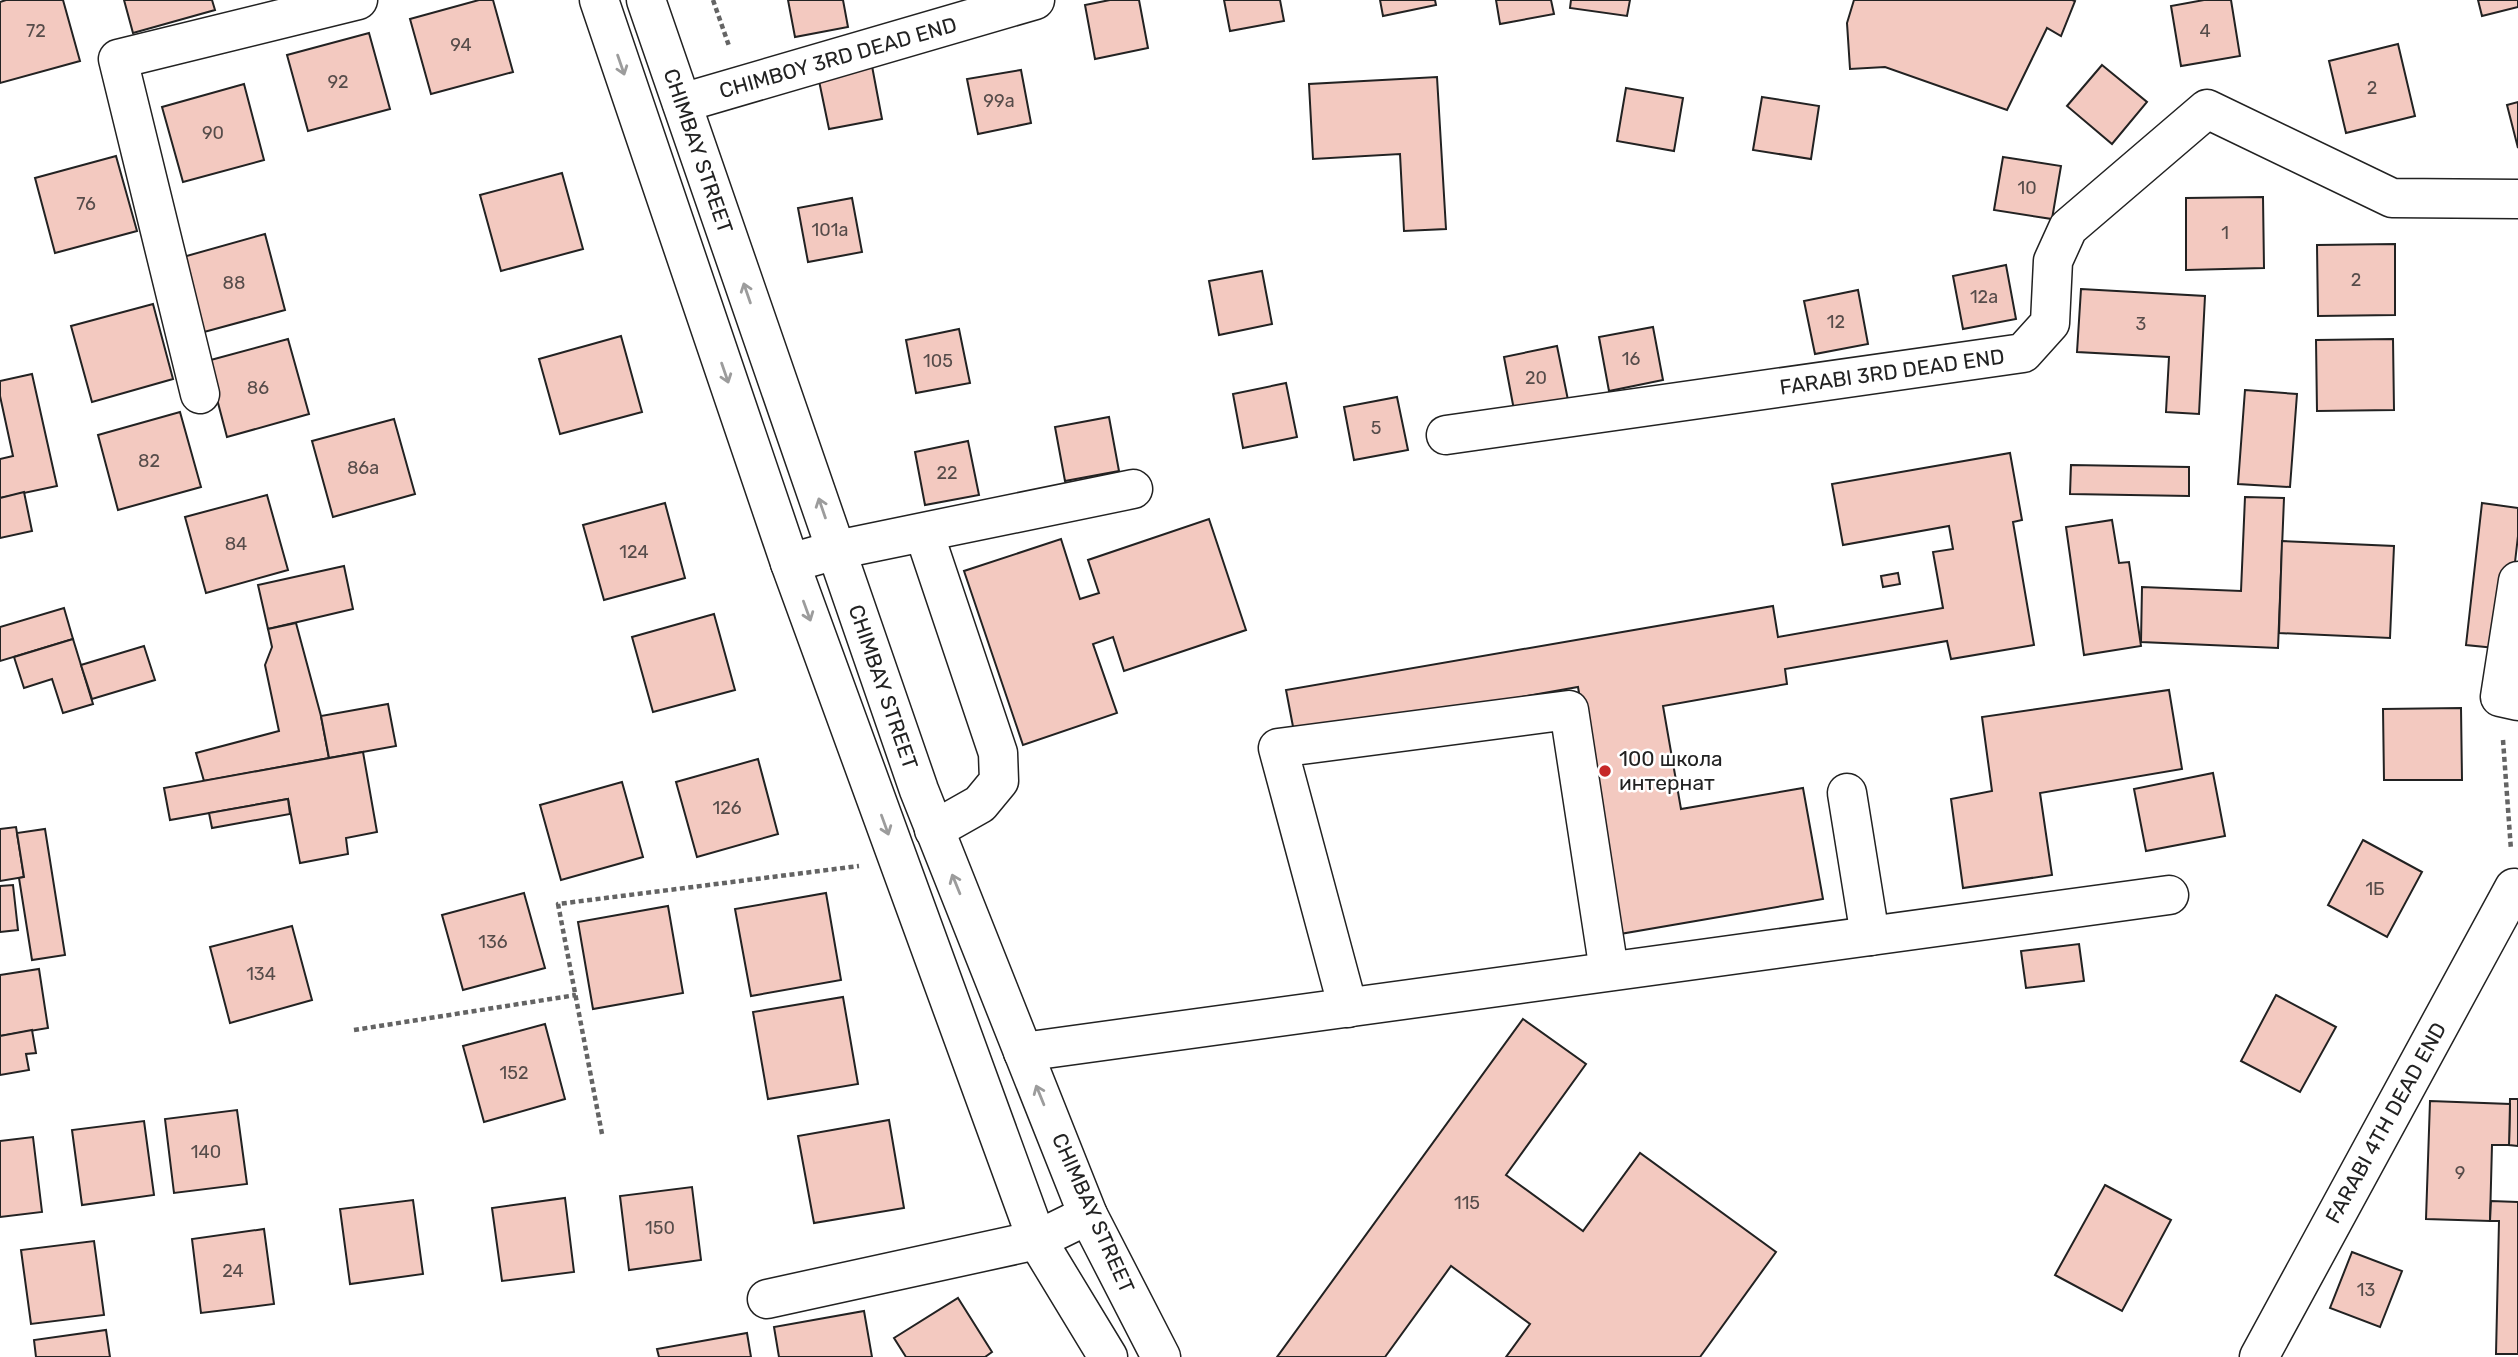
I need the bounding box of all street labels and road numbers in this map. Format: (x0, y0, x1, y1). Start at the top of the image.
street label: CHIMBOY 3RD DEAD END (716, 12, 959, 103)
street label: CHIMBAY STREET (659, 65, 738, 236)
street label: FARABI 3RD DEAD END (1778, 343, 2006, 400)
street label: CHIMBAY STREET (844, 601, 923, 772)
street label: FARABI 4TH DEAD END (2320, 1018, 2451, 1228)
street label: CHIMBAY STREET (1047, 1129, 1140, 1297)

